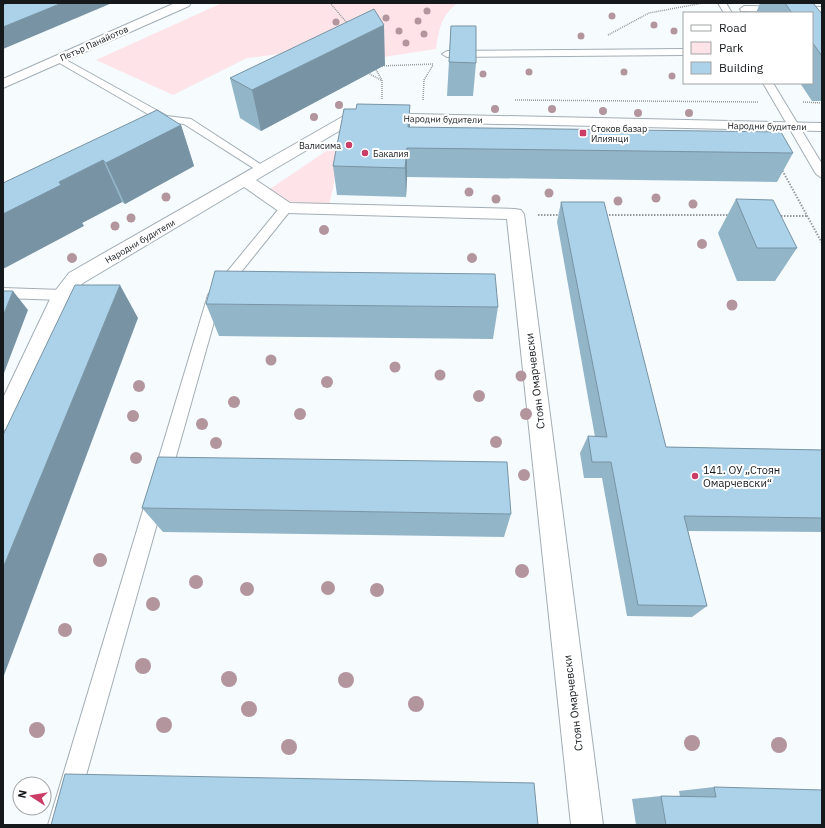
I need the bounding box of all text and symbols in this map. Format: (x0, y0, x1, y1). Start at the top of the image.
legend (683, 12, 813, 84)
text: Road (719, 20, 747, 35)
street label: Петър Панайотов (58, 23, 130, 63)
text: Park (719, 40, 744, 55)
text: Building (719, 60, 764, 75)
street label: Народни будители (403, 113, 483, 125)
street label: Народни будители (727, 120, 807, 132)
place label: Стоков базар Илиянци (591, 123, 647, 144)
marker: Стоков базар Илиянци (578, 128, 588, 138)
place label: Валисима (299, 140, 341, 151)
marker: Валисима (344, 140, 354, 150)
marker: Бакалия (360, 148, 370, 158)
place label: Бакалия (373, 148, 409, 159)
street label: Народни будители (103, 216, 177, 266)
street label: Стоян Омарчевски (522, 332, 548, 430)
place label: 141. ОУ „Стоян Омарчевски“ (703, 463, 780, 490)
marker: 141. ОУ „Стоян Омарчевски“ (690, 471, 700, 481)
street label: Стоян Омарчевски (560, 654, 586, 752)
north arrow (12, 776, 52, 816)
text: N (15, 789, 30, 799)

